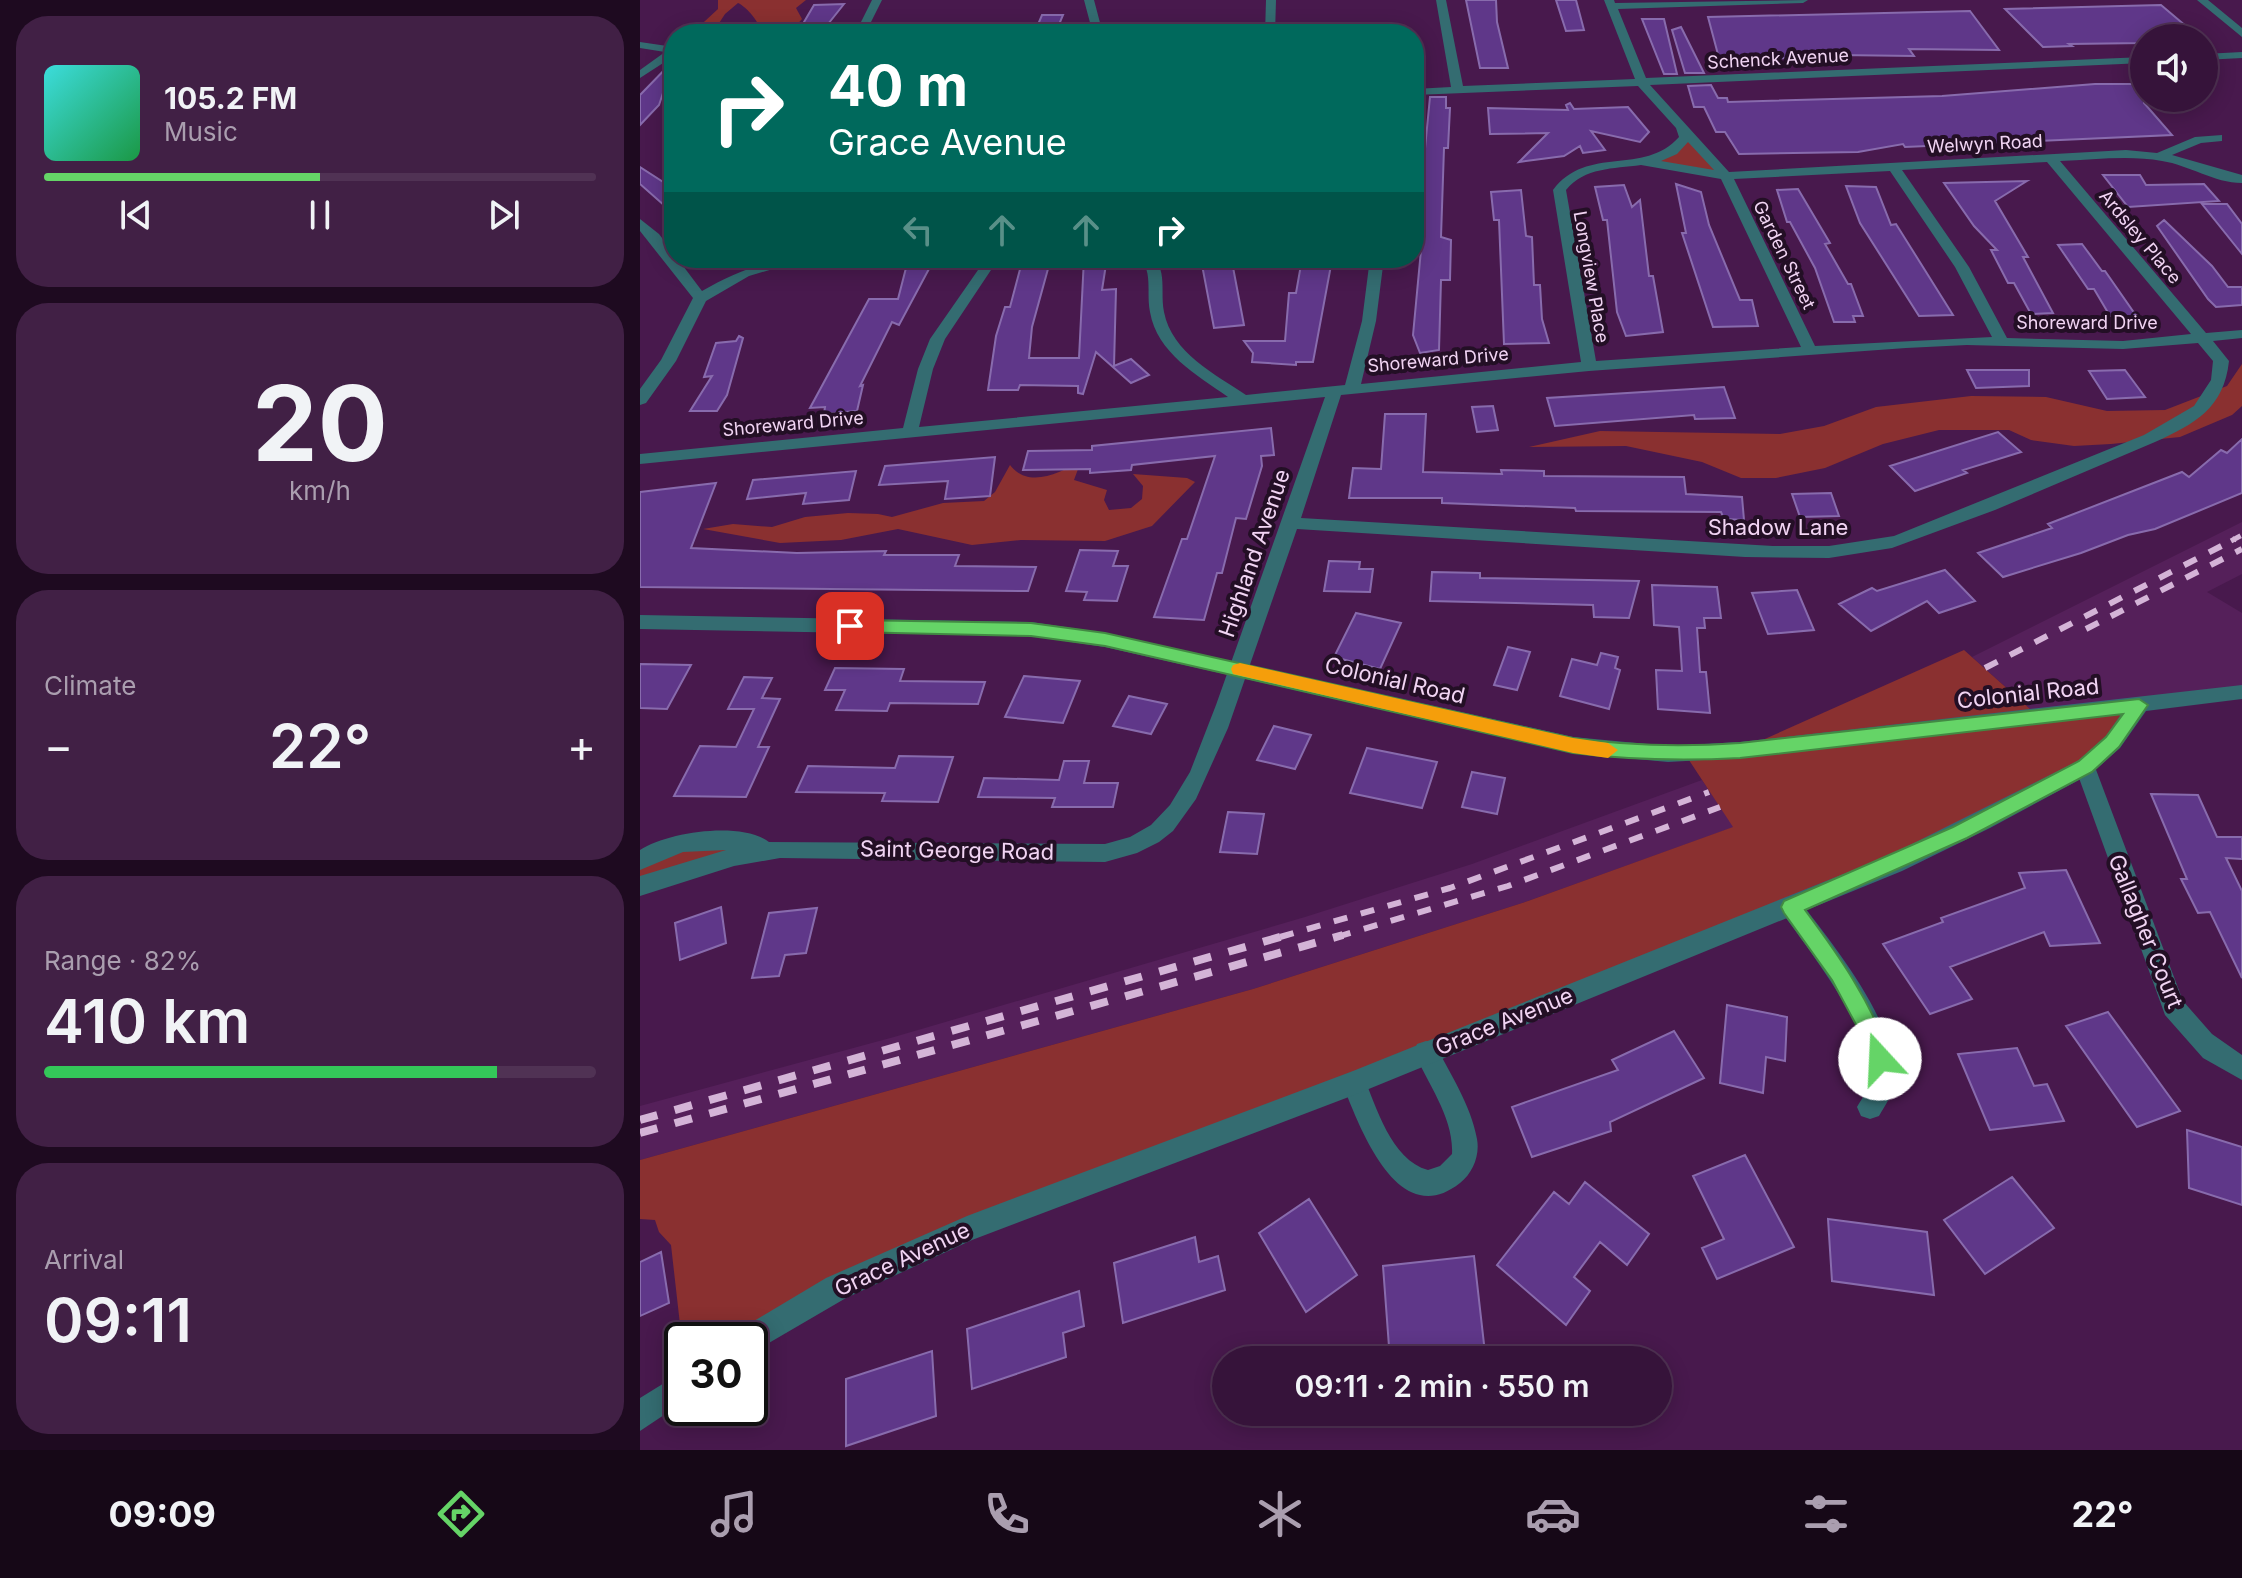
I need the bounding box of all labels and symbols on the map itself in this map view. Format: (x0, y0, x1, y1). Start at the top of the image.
street label: Schenck Avenue (1706, 44, 1849, 73)
street label: Welwyn Road (1927, 130, 2043, 157)
street label: Ardsley Place (2095, 186, 2186, 288)
street label: Garden Street (1749, 197, 1820, 313)
street label: Longview Place (1570, 209, 1613, 345)
street label: Shoreward Drive (2016, 312, 2158, 333)
street label: Shoreward Drive (1366, 343, 1509, 376)
street label: Shoreward Drive (721, 407, 864, 440)
street label: Highland Avenue (1213, 466, 1295, 640)
street label: Shadow Lane (1708, 514, 1848, 540)
pin (816, 592, 884, 660)
street label: Colonial Road (1322, 651, 1468, 709)
street label: Colonial Road (1956, 673, 2100, 713)
street label: Saint George Road (860, 835, 1054, 865)
street label: Gallagher Court (2103, 850, 2189, 1012)
street label: Grace Avenue (1431, 982, 1577, 1060)
position arrow (1838, 1017, 1922, 1101)
street label: Grace Avenue (830, 1216, 974, 1302)
speed limit sign: 30 (664, 1322, 768, 1426)

